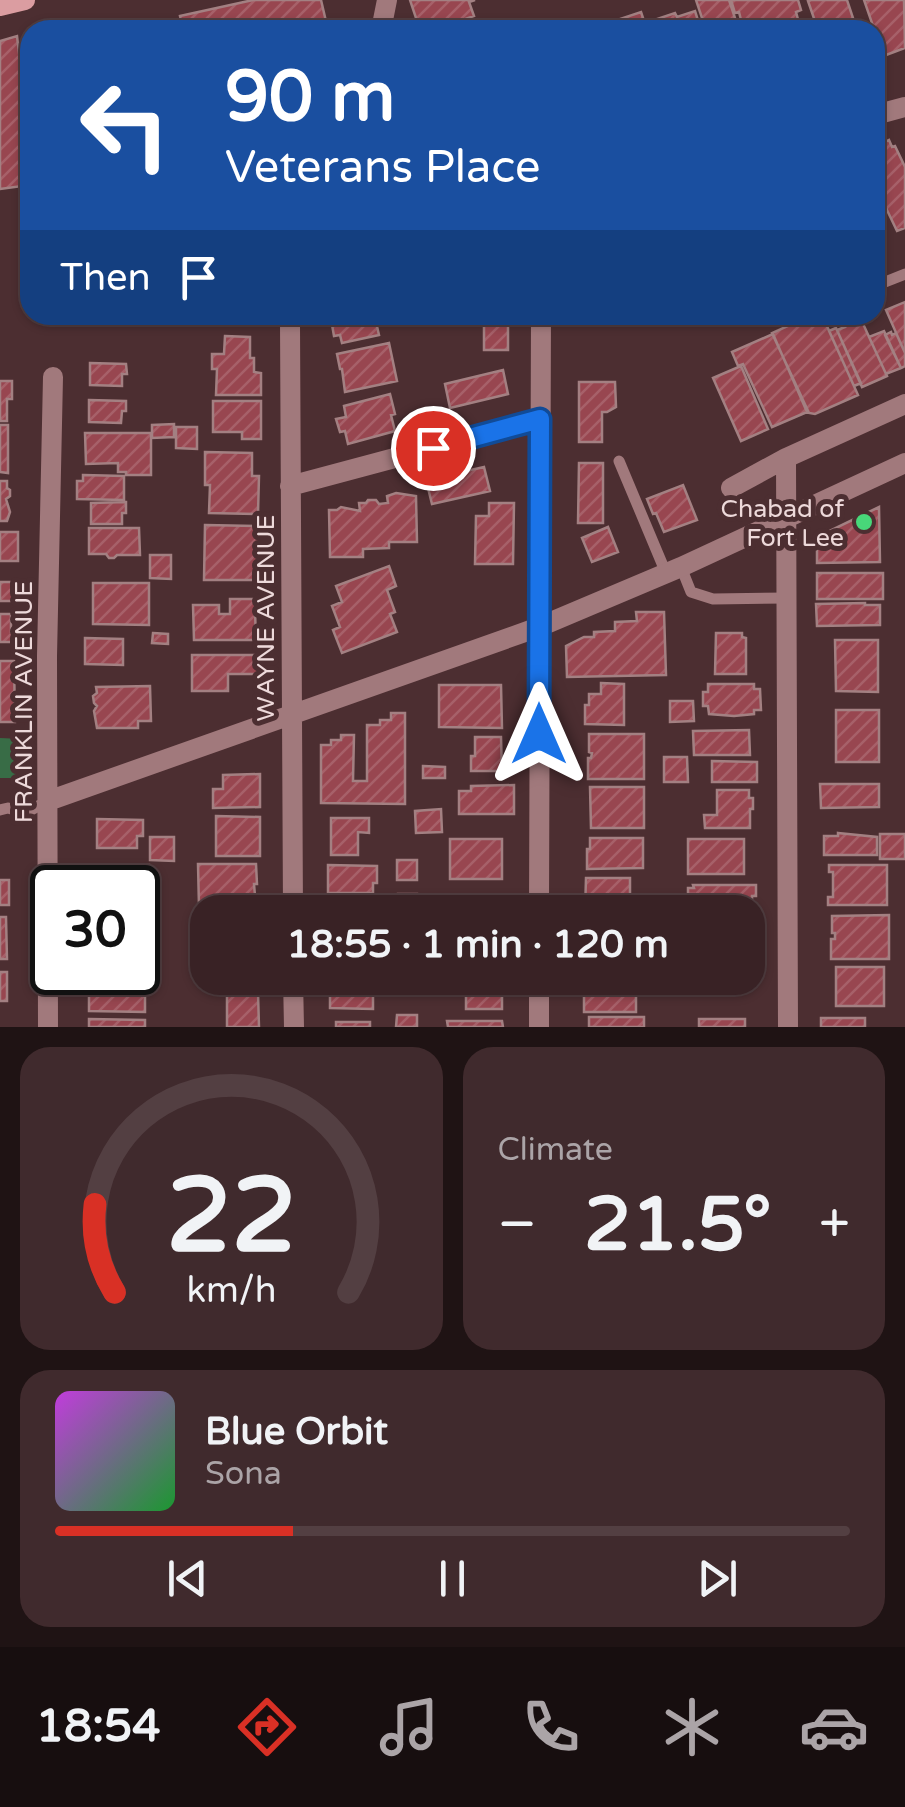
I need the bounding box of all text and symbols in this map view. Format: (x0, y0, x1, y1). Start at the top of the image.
text: 90 m (225, 56, 395, 140)
icon: left (60, 60, 190, 190)
text: Veterans Place (225, 141, 541, 195)
icon: arrive (171, 250, 226, 305)
text: Then (60, 255, 151, 301)
pin (391, 406, 476, 491)
icon: arrive (406, 421, 461, 476)
place label: Chabad of Fort Lee (721, 494, 844, 553)
marker: Chabad of Fort Lee (853, 511, 875, 533)
street label: WAYNE AVENUE (251, 515, 281, 721)
street label: FRANKLIN AVENUE (9, 581, 39, 823)
position arrow (487, 682, 591, 786)
speed limit sign: 30 (30, 865, 160, 995)
text: 18:55 · 1 min · 120 m (286, 922, 669, 968)
text: Climate (498, 1131, 613, 1169)
text: 22 (166, 1155, 297, 1280)
text: 21.5° (584, 1180, 772, 1270)
text: − (498, 1192, 537, 1258)
text: + (819, 1192, 850, 1258)
text: km/h (186, 1269, 276, 1312)
text: Blue Orbit (205, 1409, 388, 1455)
text: Sona (205, 1455, 282, 1493)
icon: previous (160, 1551, 215, 1606)
icon: pause (425, 1551, 480, 1606)
icon: next (690, 1551, 745, 1606)
icon: directions (232, 1692, 302, 1762)
icon: music (374, 1692, 444, 1762)
icon: phone (516, 1692, 586, 1762)
icon: climate (657, 1692, 727, 1762)
icon: car (799, 1692, 869, 1762)
text: 18:54 (36, 1700, 161, 1754)

